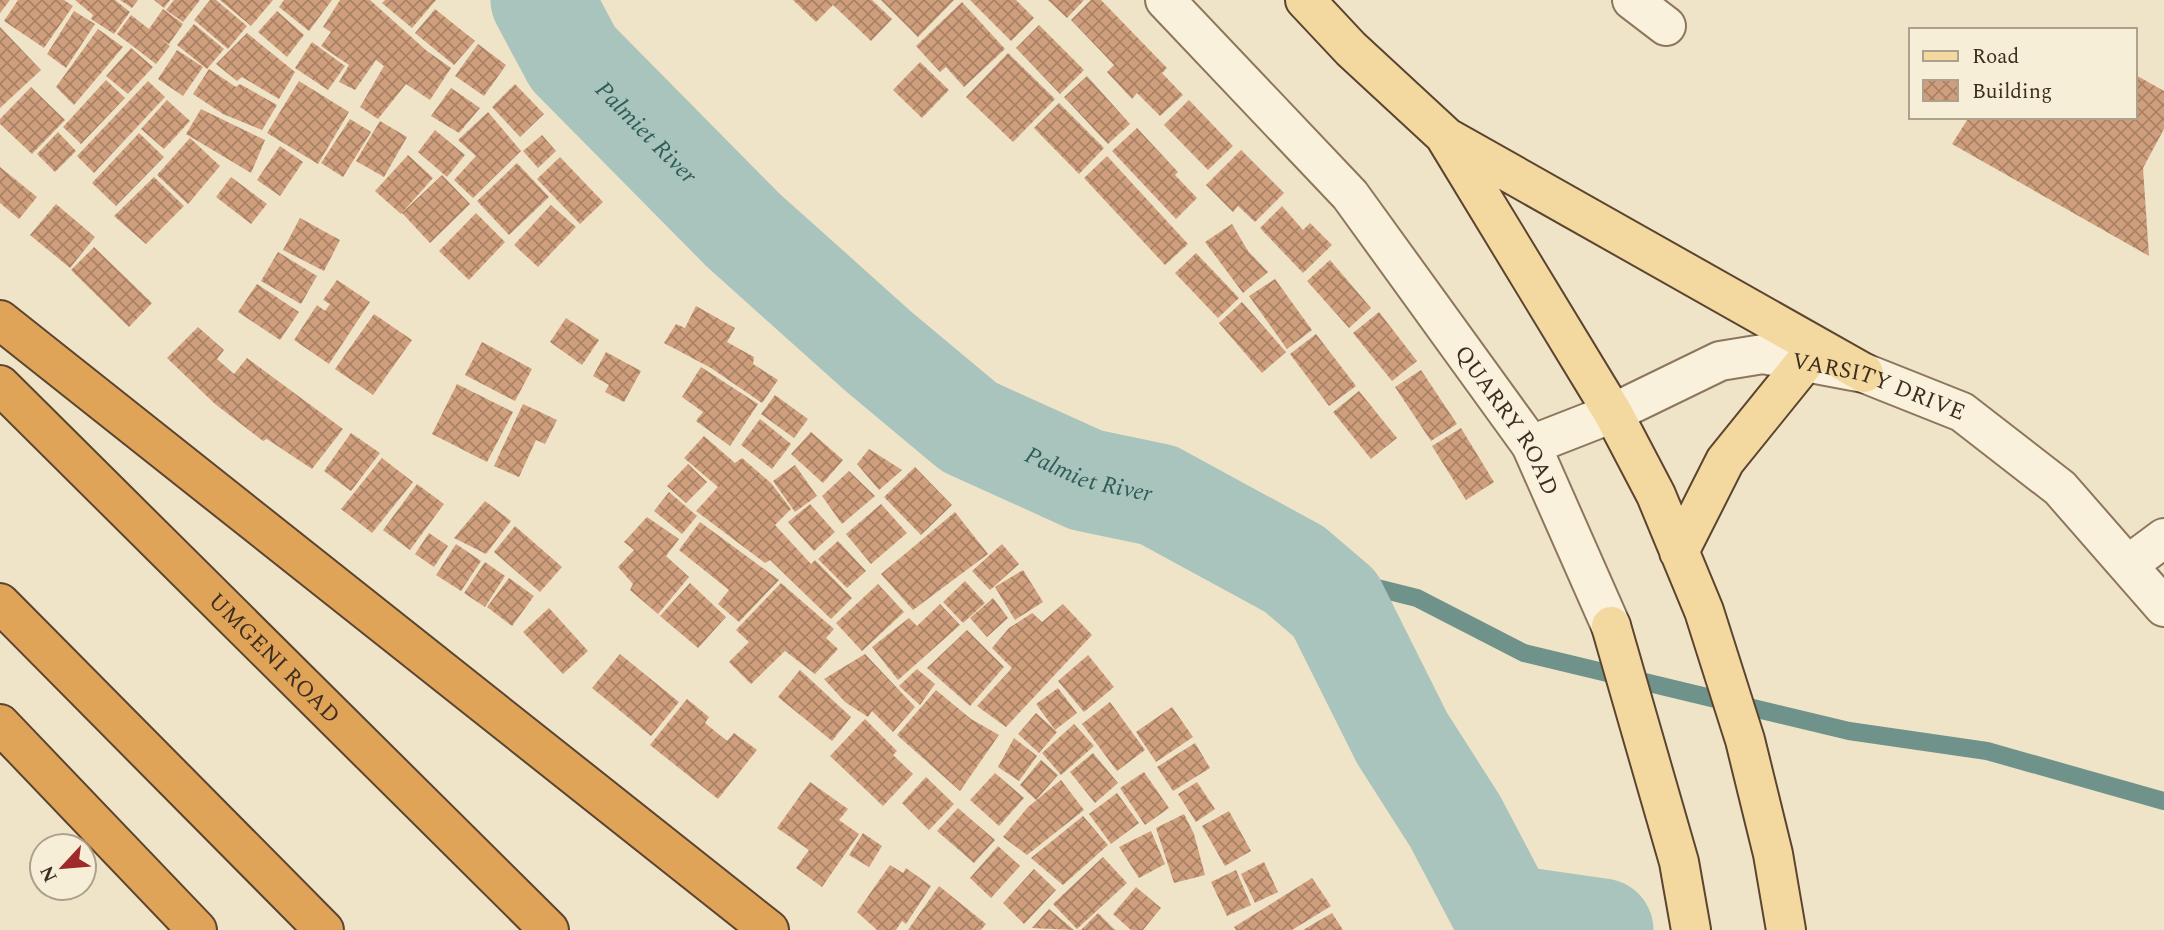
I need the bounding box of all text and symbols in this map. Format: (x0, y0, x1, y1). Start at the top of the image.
legend (1909, 28, 2136, 119)
text: Road (1972, 41, 2019, 73)
water label: Palmiet River (586, 73, 706, 193)
text: Building (1972, 76, 2052, 108)
street label: QUARRY ROAD (1445, 338, 1567, 501)
street label: VARSITY DRIVE (1789, 344, 1970, 431)
water label: Palmiet River (1019, 438, 1156, 513)
street label: UMGENI ROAD (199, 585, 348, 733)
north arrow (28, 832, 98, 902)
text: N (33, 860, 66, 887)

